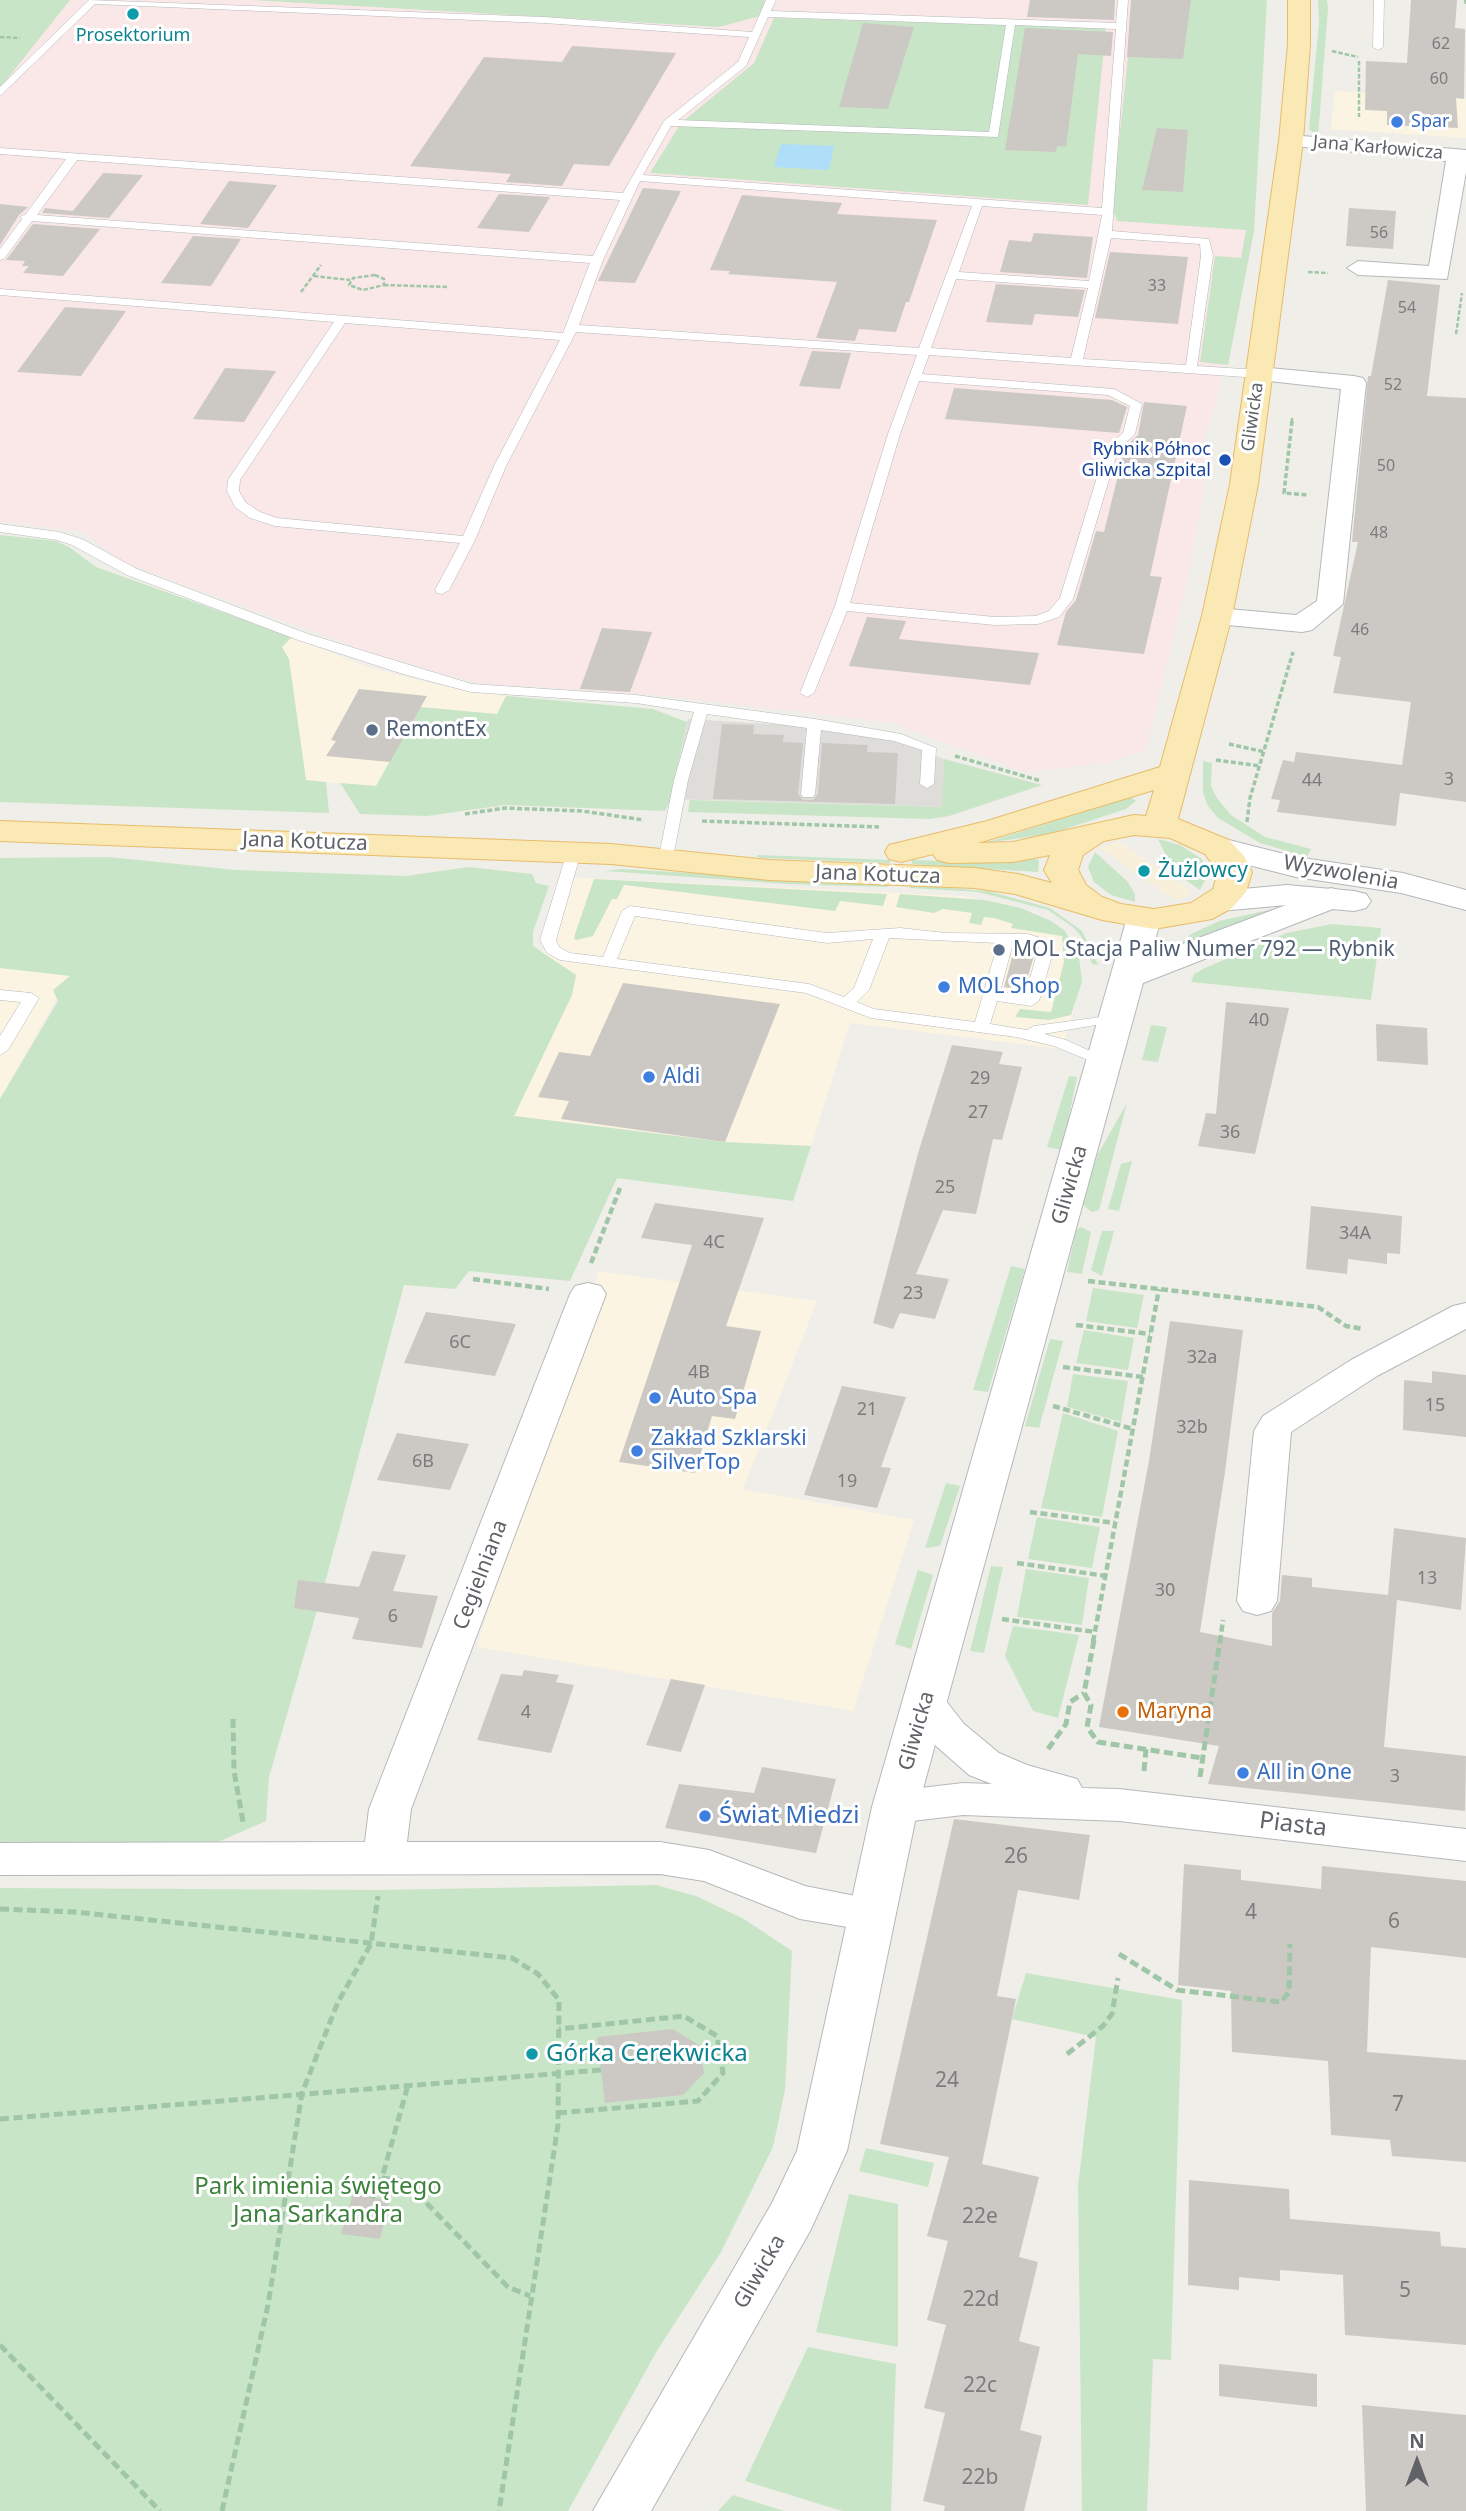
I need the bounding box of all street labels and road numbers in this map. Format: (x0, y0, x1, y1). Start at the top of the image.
street label: Jana Karłowicza (1312, 132, 1444, 164)
street label: Gliwicka (1237, 381, 1269, 453)
street label: Jana Kotucza (242, 827, 368, 857)
street label: Wyzwolenia (1281, 850, 1401, 896)
street label: Jana Kotucza (815, 860, 941, 890)
street label: Gliwicka (1047, 1143, 1093, 1227)
street label: Cegielniana (449, 1517, 513, 1633)
street label: Gliwicka (894, 1689, 940, 1773)
street label: Piasta (1258, 1807, 1328, 1843)
street label: Gliwicka (729, 2231, 791, 2313)

